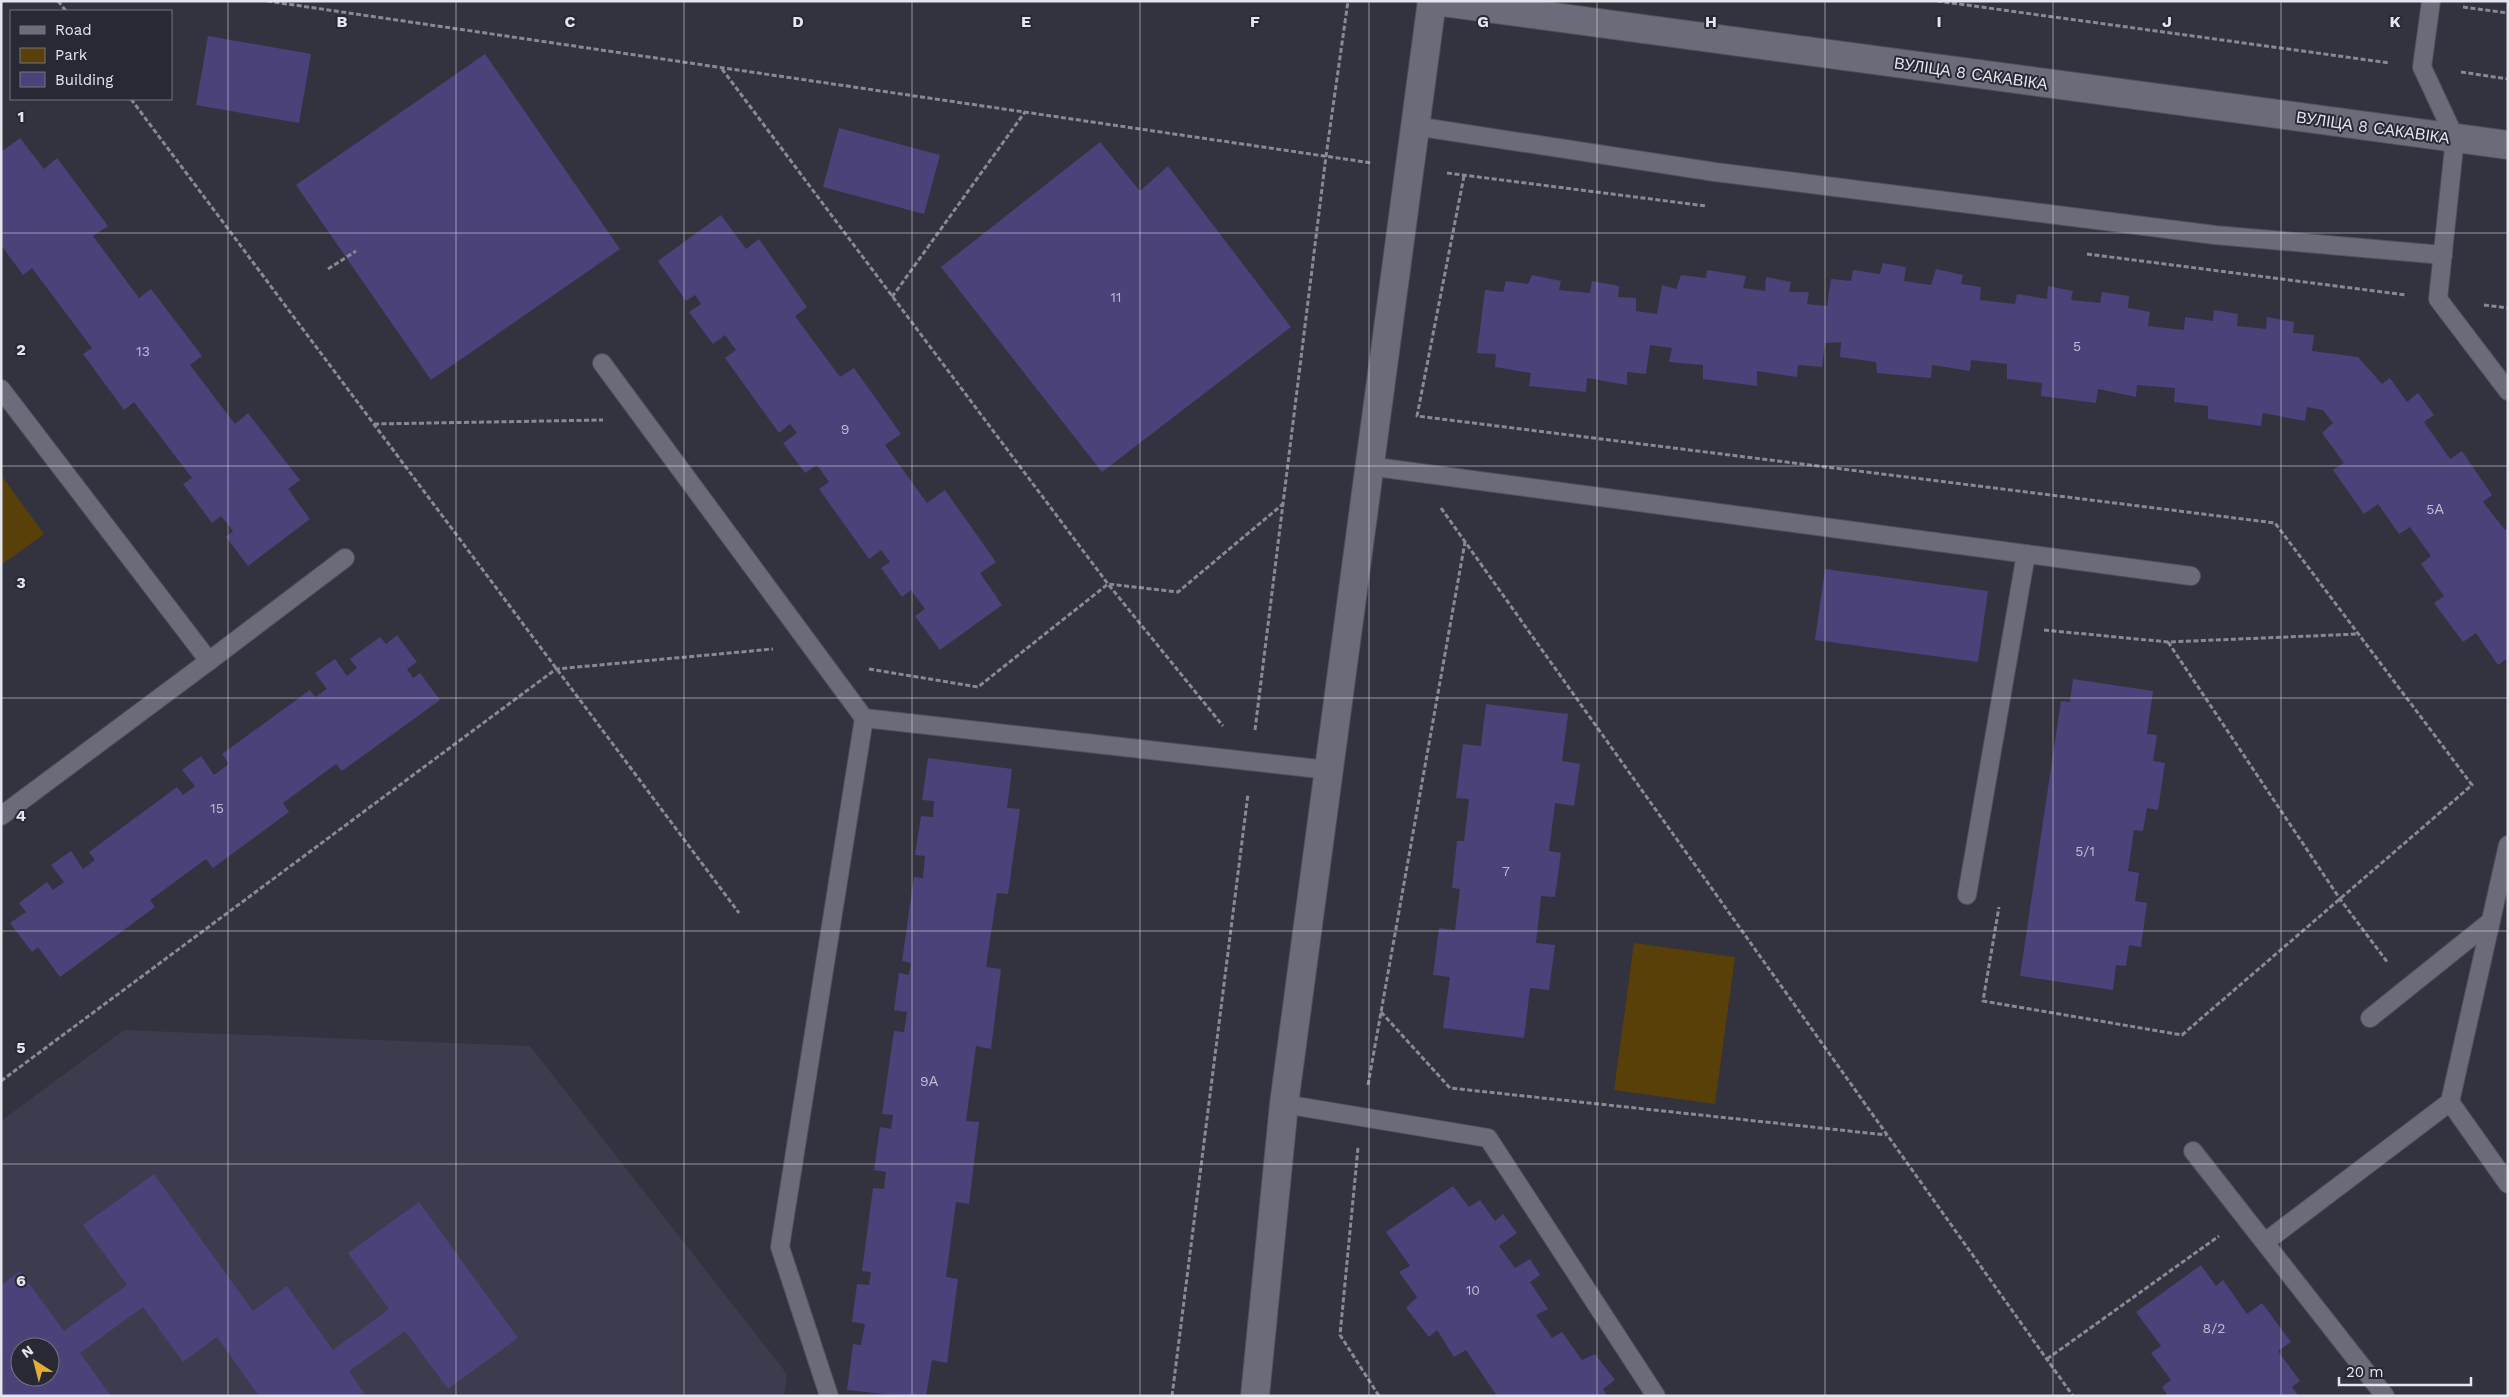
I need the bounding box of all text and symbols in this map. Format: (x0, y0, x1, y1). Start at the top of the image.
legend (10, 10, 172, 100)
text: B (337, 12, 348, 31)
text: C (565, 12, 576, 31)
text: D (792, 12, 804, 31)
text: E (1021, 12, 1031, 31)
text: F (1250, 12, 1260, 31)
text: G (1477, 12, 1489, 31)
text: H (1705, 12, 1717, 31)
text: I (1936, 12, 1942, 31)
text: J (2162, 12, 2172, 31)
text: K (2389, 12, 2401, 31)
text: Road (55, 21, 92, 39)
text: Park (55, 46, 88, 64)
street label: ВУЛІЦА 8 САКАВІКА (1893, 53, 2049, 94)
text: Building (55, 71, 113, 89)
text: 1 (18, 107, 24, 126)
street label: ВУЛІЦА 8 САКАВІКА (2295, 107, 2451, 148)
house number: 11 (1111, 289, 1121, 305)
house number: 5 (2073, 338, 2081, 354)
text: 2 (16, 340, 26, 359)
house number: 13 (136, 343, 150, 359)
house number: 9 (841, 421, 849, 437)
house number: 5А (2426, 501, 2444, 517)
text: 3 (16, 573, 26, 592)
house number: 15 (210, 800, 224, 816)
text: 4 (16, 806, 26, 825)
house number: 5/1 (2075, 843, 2095, 859)
house number: 7 (1502, 863, 1510, 879)
text: 5 (16, 1038, 26, 1057)
house number: 9А (920, 1073, 939, 1089)
text: 6 (16, 1271, 26, 1290)
house number: 10 (1466, 1282, 1480, 1298)
house number: 8/2 (2203, 1320, 2225, 1336)
north arrow (10, 1337, 60, 1387)
text: N (18, 1342, 36, 1361)
scale bar (2339, 1354, 2472, 1386)
text: 20 m (2346, 1363, 2384, 1381)

